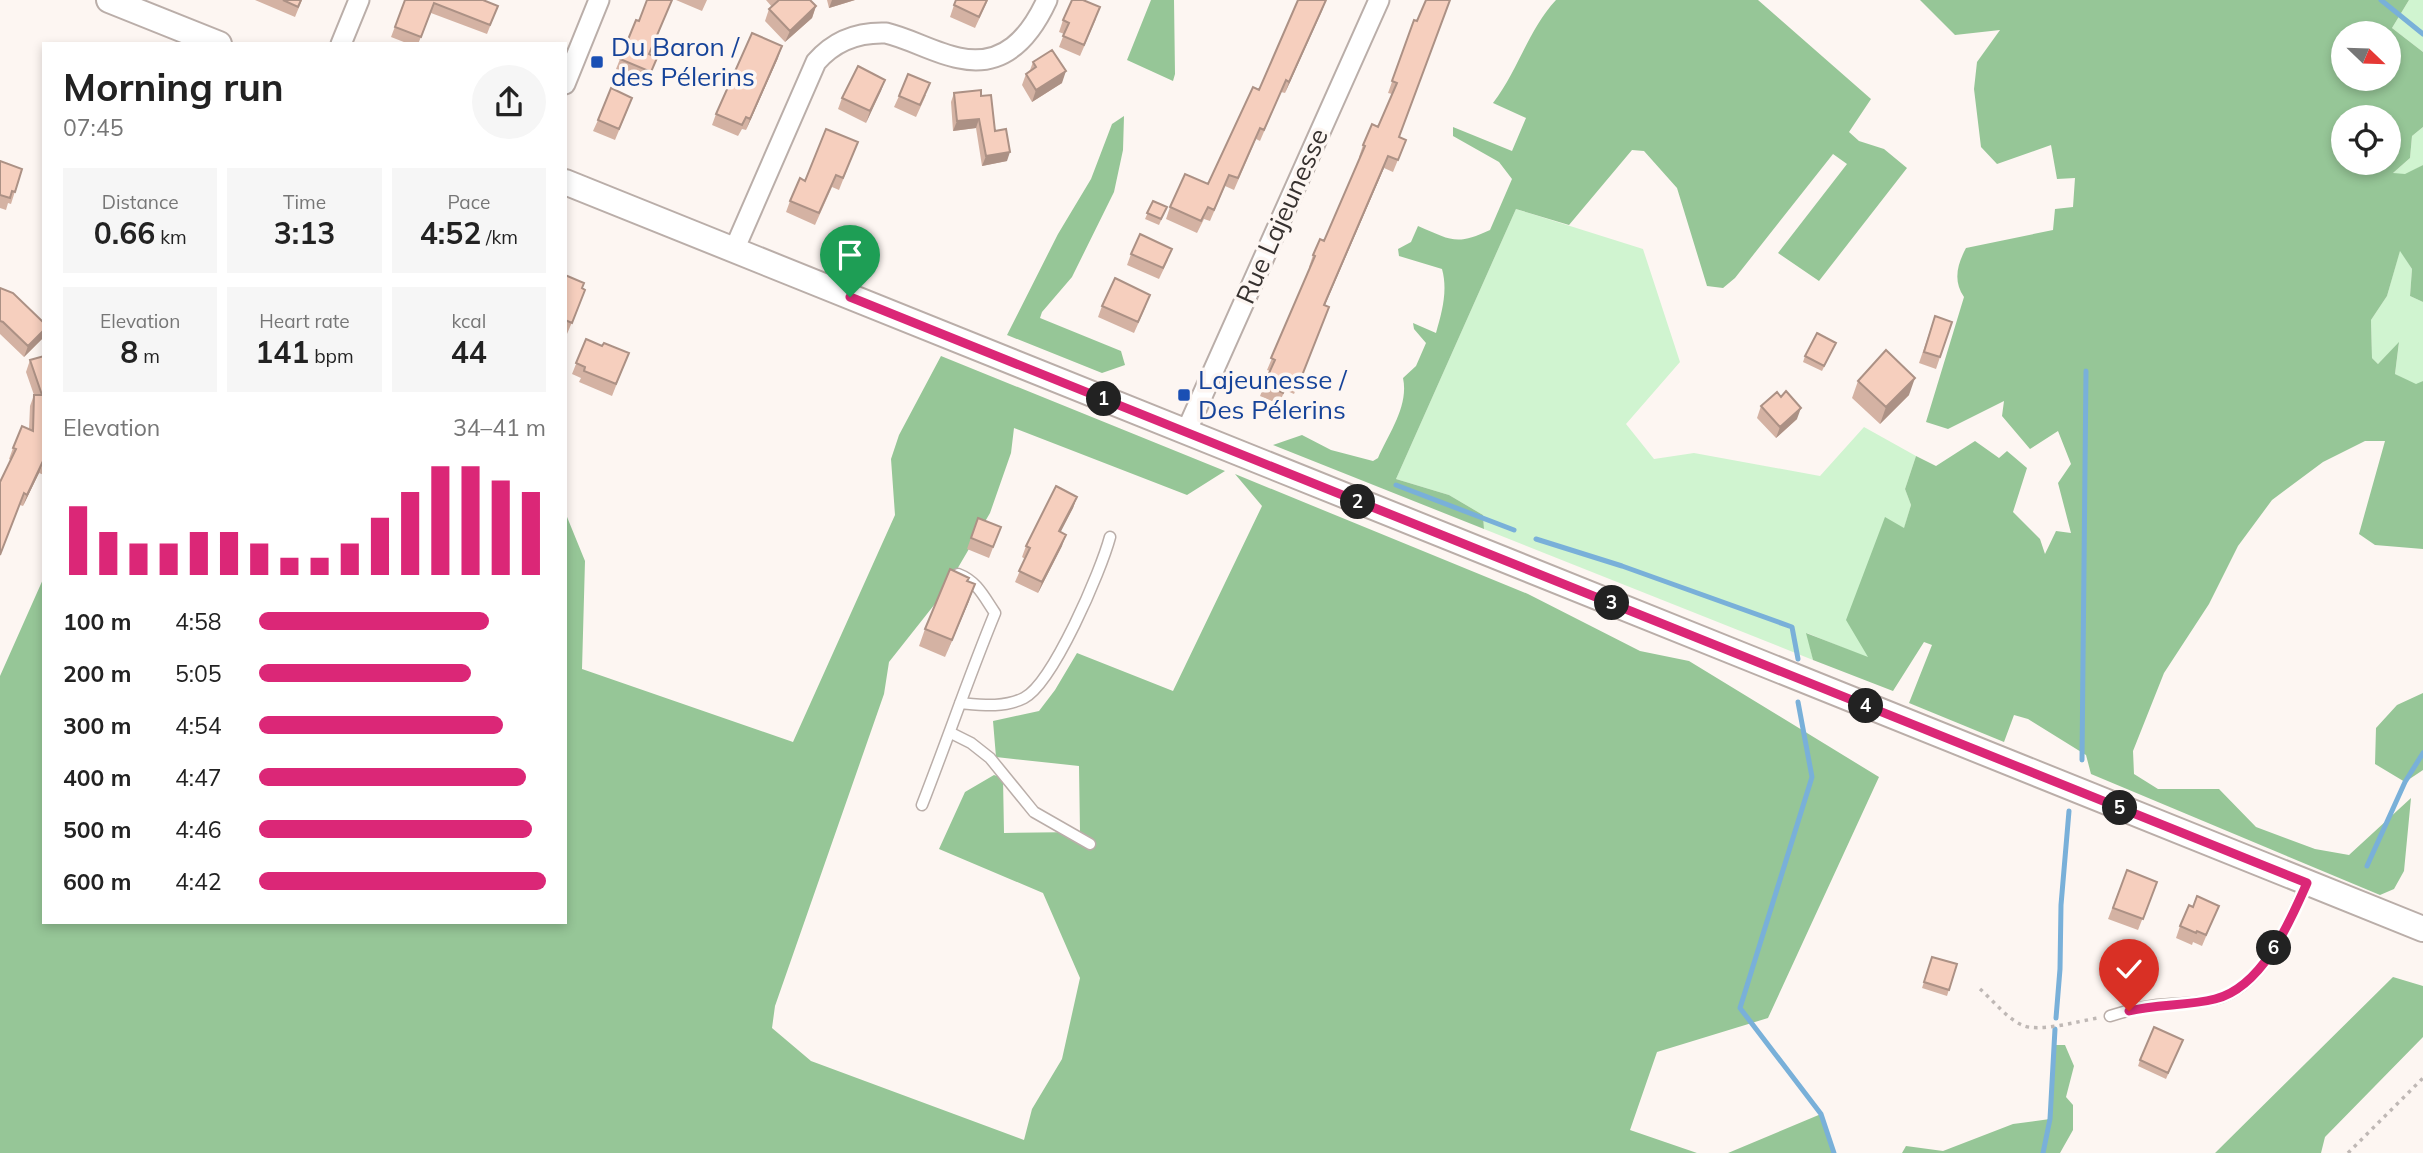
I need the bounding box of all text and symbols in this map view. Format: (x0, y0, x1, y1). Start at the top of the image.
north arrow (2331, 21, 2401, 91)
map controls (2331, 21, 2401, 175)
place label: Du Baron / des Pélerins (611, 30, 755, 93)
marker: Du Baron / des Pélerins (589, 54, 605, 70)
text: Morning run (63, 63, 284, 111)
button: share (472, 65, 546, 139)
button: locate (2331, 105, 2401, 175)
text: 07:45 (63, 113, 123, 142)
street label: Rue Lajeunesse (1228, 123, 1335, 309)
text: Distance (102, 190, 179, 214)
text: Time (283, 190, 326, 214)
text: Pace (447, 190, 490, 214)
text: 0.66 (94, 214, 155, 252)
text: 3:13 (274, 214, 335, 252)
text: 4:52 (420, 214, 481, 252)
text: km (155, 225, 187, 249)
text: /km (481, 225, 518, 249)
pin (820, 225, 880, 297)
icon: arrive (831, 236, 869, 274)
text: Elevation (100, 309, 180, 333)
text: Heart rate (259, 309, 350, 333)
text: kcal (451, 309, 486, 333)
text: 8 (120, 333, 138, 371)
text: 141 (255, 333, 309, 371)
text: 44 (451, 333, 487, 371)
text: m (138, 344, 160, 368)
text: bpm (309, 344, 354, 368)
place label: Lajeunesse / Des Pélerins (1198, 363, 1348, 426)
pin: 1 (1086, 382, 1122, 416)
text: 1 (1098, 386, 1109, 410)
marker: Lajeunesse / Des Pélerins (1176, 387, 1192, 403)
text: Elevation (63, 413, 160, 442)
text: 34–41 m (453, 413, 546, 442)
pin: 2 (1340, 484, 1376, 520)
text: 2 (1352, 489, 1363, 513)
pin: 3 (1594, 586, 1630, 620)
text: 3 (1606, 590, 1617, 614)
text: 100 m (63, 607, 131, 636)
text: 4:58 (175, 607, 222, 636)
text: 200 m (63, 659, 131, 688)
text: 5:05 (175, 659, 222, 688)
pin: 4 (1848, 688, 1884, 724)
text: 4 (1860, 693, 1871, 717)
text: 300 m (63, 711, 131, 740)
text: 4:54 (175, 711, 222, 740)
text: 400 m (63, 763, 131, 792)
text: 4:47 (175, 763, 222, 792)
pin: 5 (2102, 790, 2138, 826)
text: 5 (2114, 795, 2125, 819)
text: 500 m (63, 815, 131, 844)
text: 4:46 (175, 815, 222, 844)
text: 600 m (63, 867, 131, 896)
text: 4:42 (175, 867, 222, 896)
pin: 6 (2256, 930, 2292, 965)
text: 6 (2268, 935, 2279, 959)
pin (2099, 939, 2159, 1011)
icon: check (2110, 950, 2148, 988)

